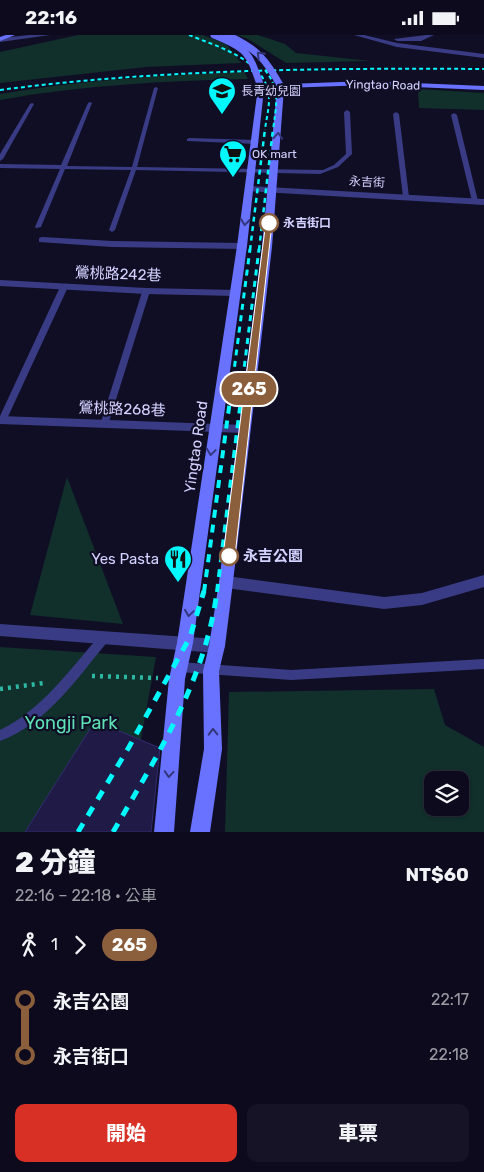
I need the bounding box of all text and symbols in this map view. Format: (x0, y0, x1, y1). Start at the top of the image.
text: 22:16 (25, 6, 77, 29)
one-way arrow (257, 52, 266, 61)
school or university icon: 長青幼兒園 (207, 76, 237, 115)
street label: Yingtao Road (346, 77, 420, 93)
place label: 長青幼兒園 (241, 84, 301, 98)
one-way arrow (273, 132, 284, 140)
supermarket icon: OK mart (218, 139, 248, 178)
place label: OK mart (252, 147, 297, 161)
street label: 永吉街 (349, 174, 385, 190)
marker: 永吉街口 (259, 213, 279, 233)
place label: 永吉街口 (283, 216, 331, 230)
one-way arrow (240, 219, 251, 227)
street label: 鶯桃路242巷 (74, 263, 162, 285)
line badge: 265 (220, 373, 278, 405)
text: 265 (231, 378, 267, 400)
street label: 鶯桃路268巷 (78, 398, 166, 420)
street label: Yingtao Road (181, 400, 211, 494)
one-way arrow (206, 449, 217, 457)
restaurant icon: Yes Pasta (163, 544, 193, 583)
marker: 永吉公園 (219, 546, 239, 566)
place label: 永吉公園 (243, 547, 303, 565)
place label: Yes Pasta (91, 550, 159, 568)
one-way arrow (184, 610, 195, 618)
park label: Yongji Park (25, 712, 118, 734)
one-way arrow (207, 727, 218, 735)
one-way arrow (164, 771, 175, 779)
map controls (424, 771, 469, 816)
button: layers (424, 771, 469, 816)
text: 2 分鐘 (15, 846, 96, 879)
text: NT$60 (405, 863, 469, 886)
text: 22:16 – 22:18 · 公車 (15, 886, 156, 905)
icon: walk (15, 931, 43, 959)
icon: forward (66, 931, 94, 959)
text: 265 (112, 934, 147, 956)
text: 1 (51, 935, 58, 954)
text: 永吉公園 (53, 990, 129, 1013)
text: 22:17 (431, 990, 469, 1009)
text: 永吉街口 (53, 1045, 129, 1068)
text: 22:18 (429, 1045, 469, 1064)
button: 開始 (15, 1104, 237, 1162)
button: 車票 (247, 1104, 469, 1162)

